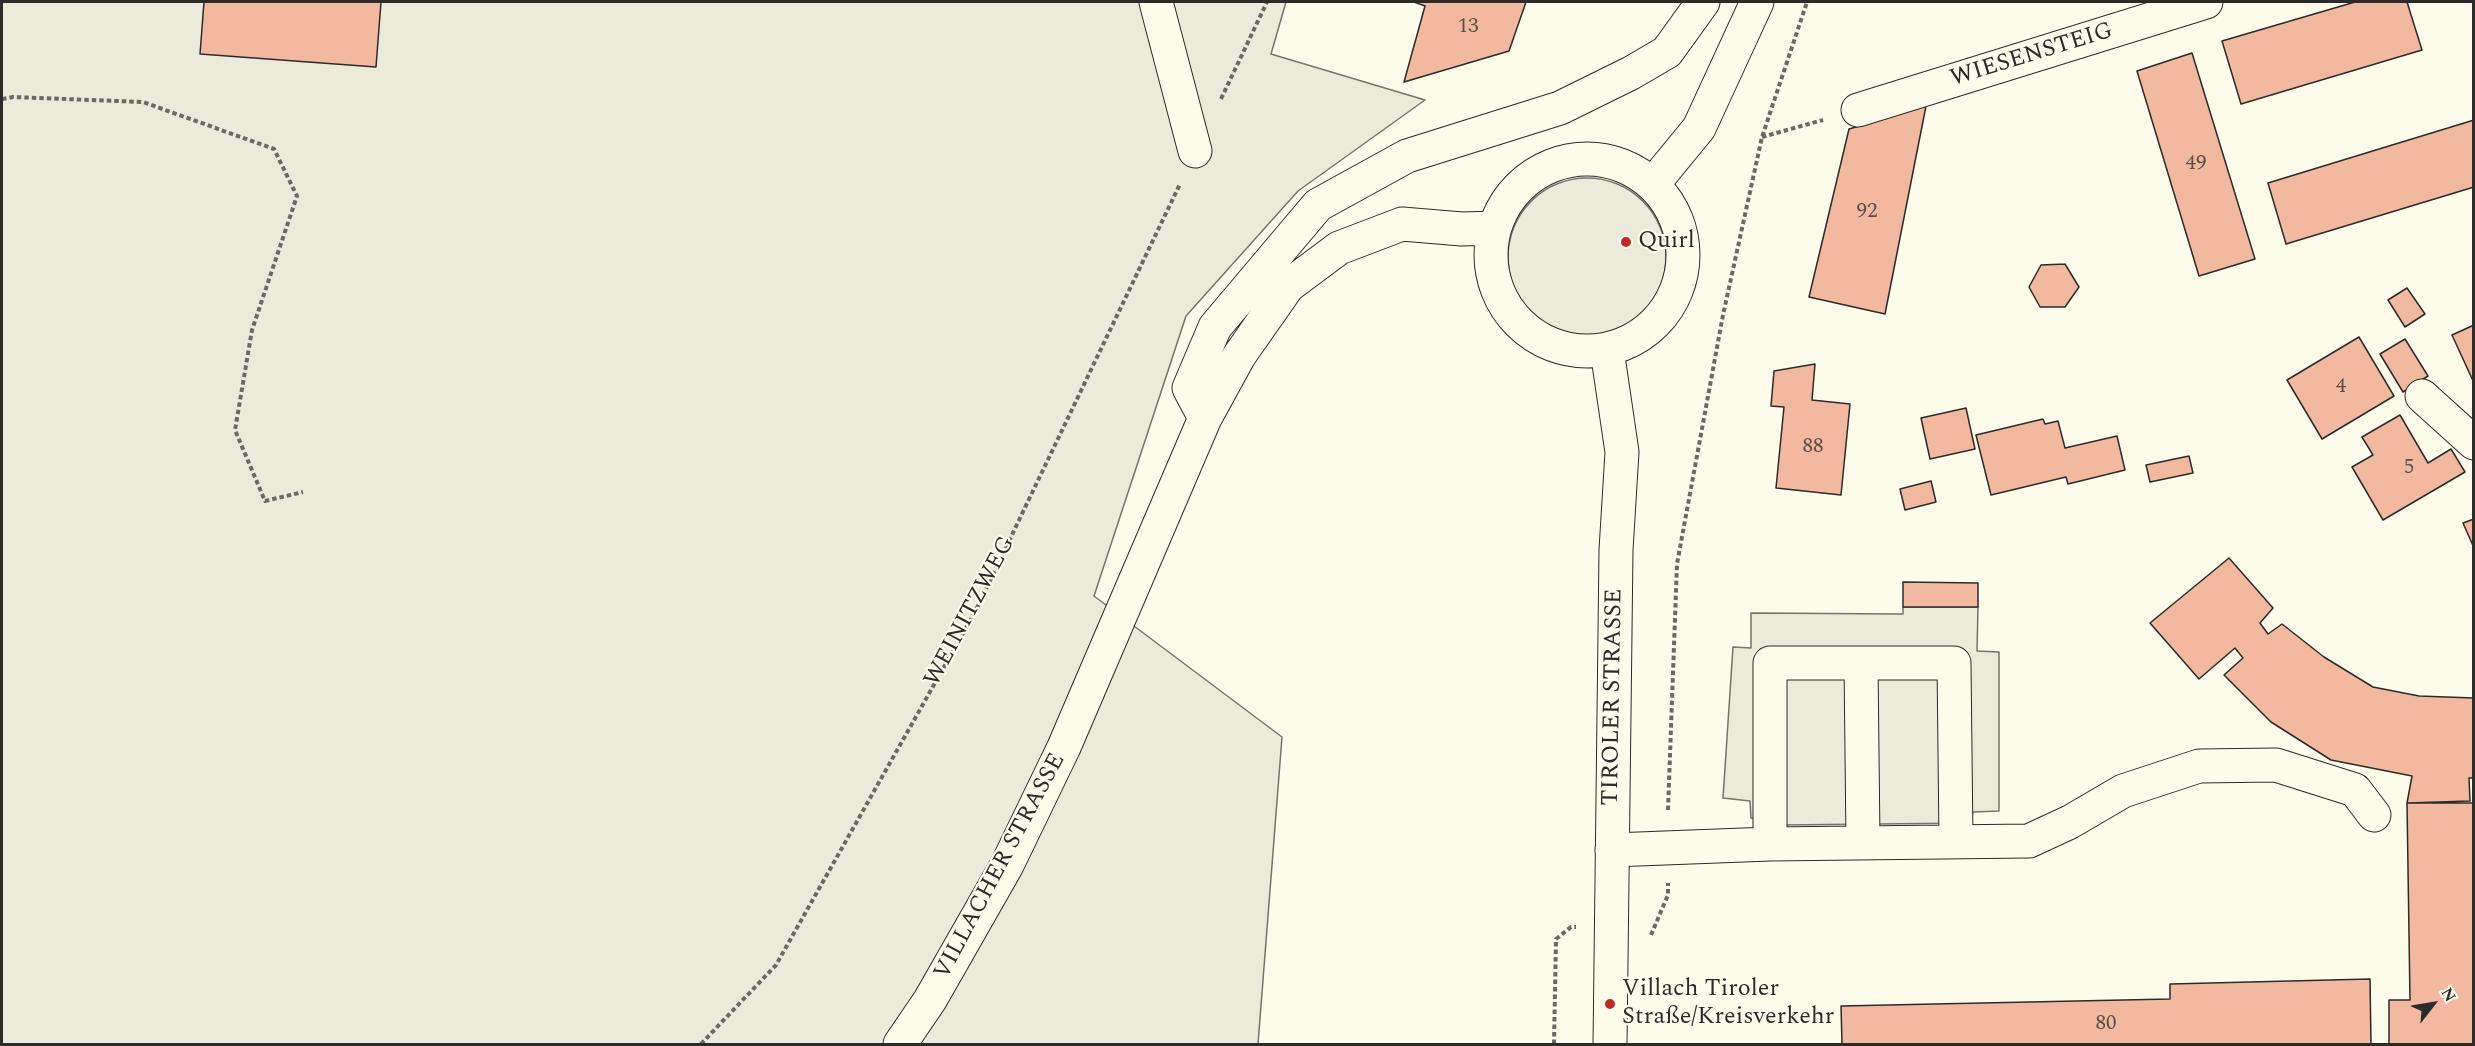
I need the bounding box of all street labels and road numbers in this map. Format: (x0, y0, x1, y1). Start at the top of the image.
street label: WIESENSTEIG (1947, 18, 2117, 94)
street label: WEINITZWEG (919, 532, 1023, 692)
street label: TIROLER STRASSE (1598, 588, 1630, 806)
street label: VILLACHER STRASSE (929, 749, 1073, 985)

